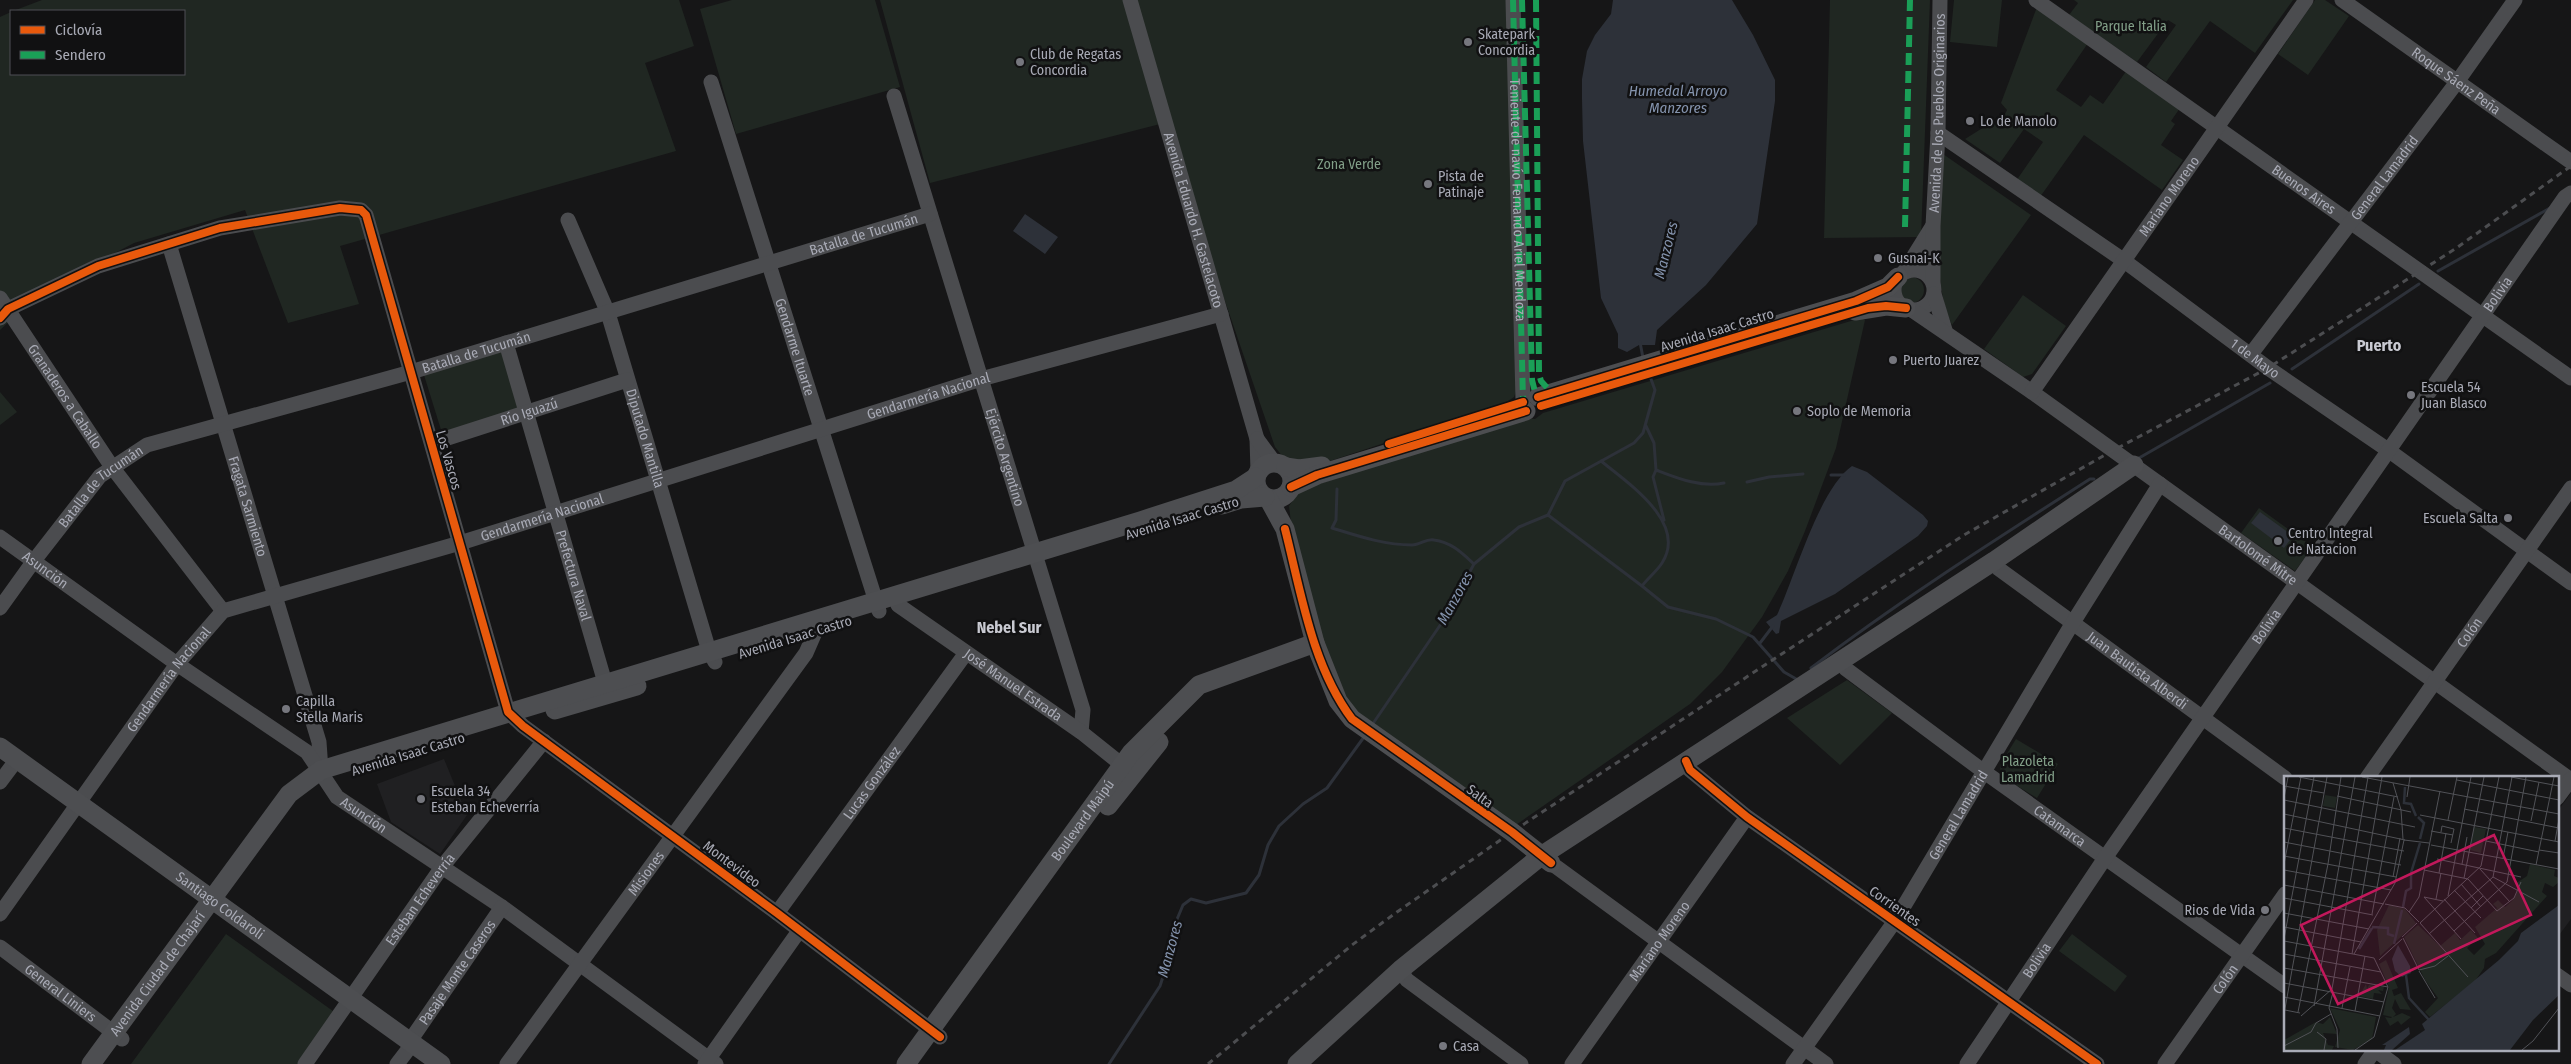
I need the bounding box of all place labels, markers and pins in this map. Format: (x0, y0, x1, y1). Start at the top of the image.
place label: Skatepark Concordia (1478, 26, 1535, 59)
marker: Skatepark Concordia (1462, 36, 1474, 48)
place label: Club de Regatas Concordia (1030, 46, 1121, 79)
marker: Club de Regatas Concordia (1014, 56, 1026, 68)
place label: Lo de Manolo (1980, 113, 2057, 130)
marker: Lo de Manolo (1964, 115, 1976, 127)
place label: Pista de Patinaje (1438, 168, 1484, 201)
marker: Pista de Patinaje (1422, 178, 1434, 190)
place label: Gusnai-K (1888, 250, 1940, 267)
marker: Gusnai-K (1872, 252, 1884, 264)
place label: Puerto Juarez (1903, 352, 1979, 369)
marker: Puerto Juarez (1887, 354, 1899, 366)
place label: Escuela 54 Juan Blasco (2421, 379, 2487, 412)
marker: Escuela 54 Juan Blasco (2405, 389, 2417, 401)
place label: Soplo de Memoria (1807, 403, 1911, 420)
marker: Soplo de Memoria (1791, 405, 1803, 417)
place label: Escuela Salta (2423, 510, 2498, 527)
marker: Escuela Salta (2502, 512, 2514, 524)
place label: Centro Integral de Natacion (2288, 525, 2373, 558)
marker: Centro Integral de Natacion (2272, 535, 2284, 547)
place label: Capilla Stella Maris (296, 693, 363, 726)
marker: Capilla Stella Maris (280, 703, 292, 715)
place label: Escuela 34 Esteban Echeverría (431, 783, 540, 816)
marker: Escuela 34 Esteban Echeverría (415, 793, 427, 805)
place label: Rios de Vida (2184, 902, 2255, 919)
marker: Rios de Vida (2259, 904, 2271, 916)
place label: Casa (1453, 1038, 1480, 1055)
marker: Casa (1437, 1040, 1449, 1052)

